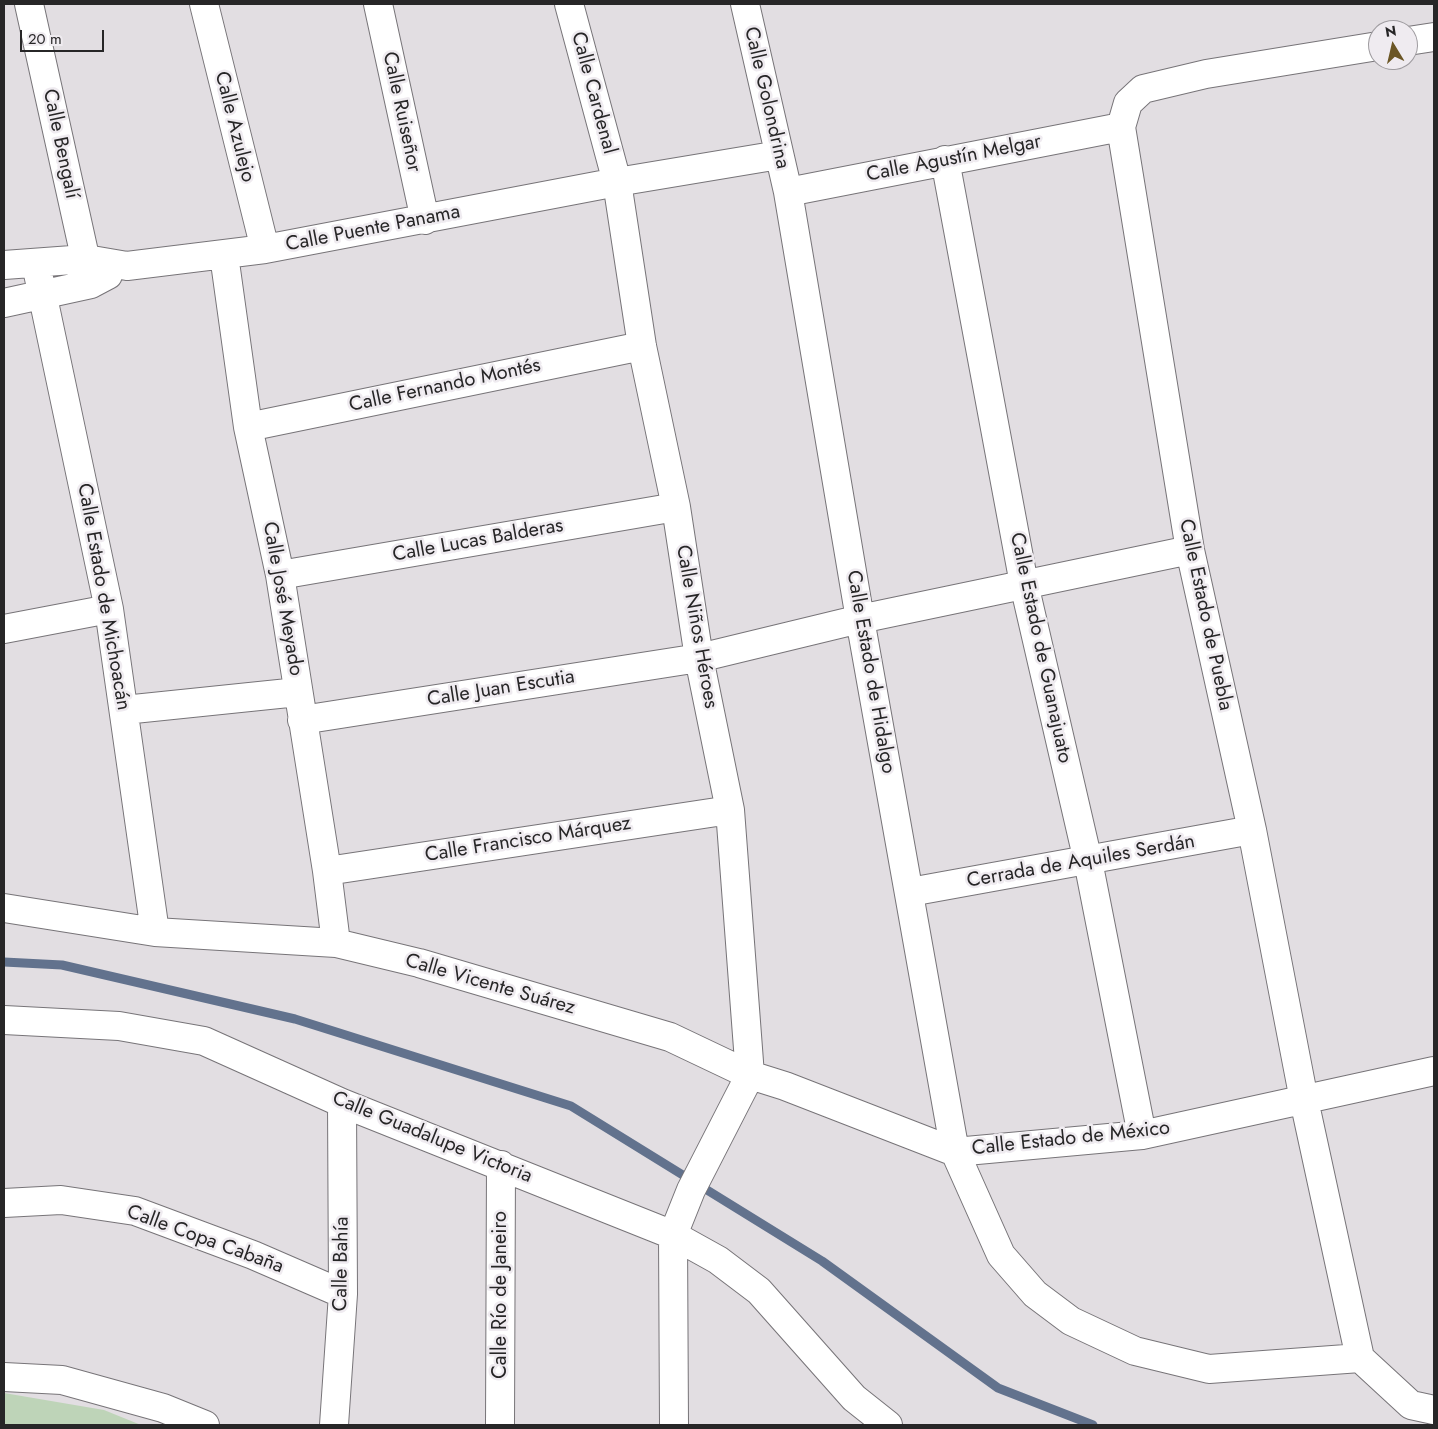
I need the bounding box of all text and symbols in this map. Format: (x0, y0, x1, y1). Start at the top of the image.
scale bar (22, 20, 106, 52)
north arrow (1368, 20, 1418, 70)
text: N (1384, 20, 1398, 42)
street label: Calle Golondrina (738, 25, 794, 171)
text: 20 m (28, 28, 62, 50)
street label: Calle Cardenal (565, 29, 621, 157)
street label: Calle Ruiseñor (377, 50, 425, 174)
street label: Calle Azulejo (209, 69, 259, 185)
street label: Calle Bengalí (37, 87, 83, 201)
street label: Calle Agustín Melgar (865, 130, 1043, 188)
street label: Calle Puente Panama (284, 200, 462, 258)
street label: Calle Fernando Montés (347, 354, 543, 418)
street label: Calle Estado de Michoacán (71, 482, 135, 712)
street label: Calle Lucas Balderas (391, 514, 565, 568)
street label: Calle Estado de Puebla (1173, 517, 1237, 713)
street label: Calle José Meyado (257, 520, 307, 678)
street label: Calle Estado de Guanajuato (1004, 531, 1076, 765)
street label: Calle Niños Héroes (670, 543, 722, 711)
street label: Calle Estado de Hidalgo (840, 569, 900, 775)
street label: Calle Juan Escutia (426, 665, 576, 713)
street label: Calle Francisco Márquez (423, 812, 633, 868)
street label: Cerrada de Aquiles Serdán (965, 830, 1197, 894)
street label: Calle Vicente Suárez (402, 949, 578, 1021)
street label: Calle Guadalupe Victoria (328, 1087, 536, 1189)
street label: Calle Estado de México (971, 1117, 1171, 1161)
street label: Calle Copa Cabaña (123, 1201, 287, 1279)
street label: Calle Río de Janeiro (489, 1211, 513, 1379)
street label: Calle Bahía (329, 1216, 355, 1312)

